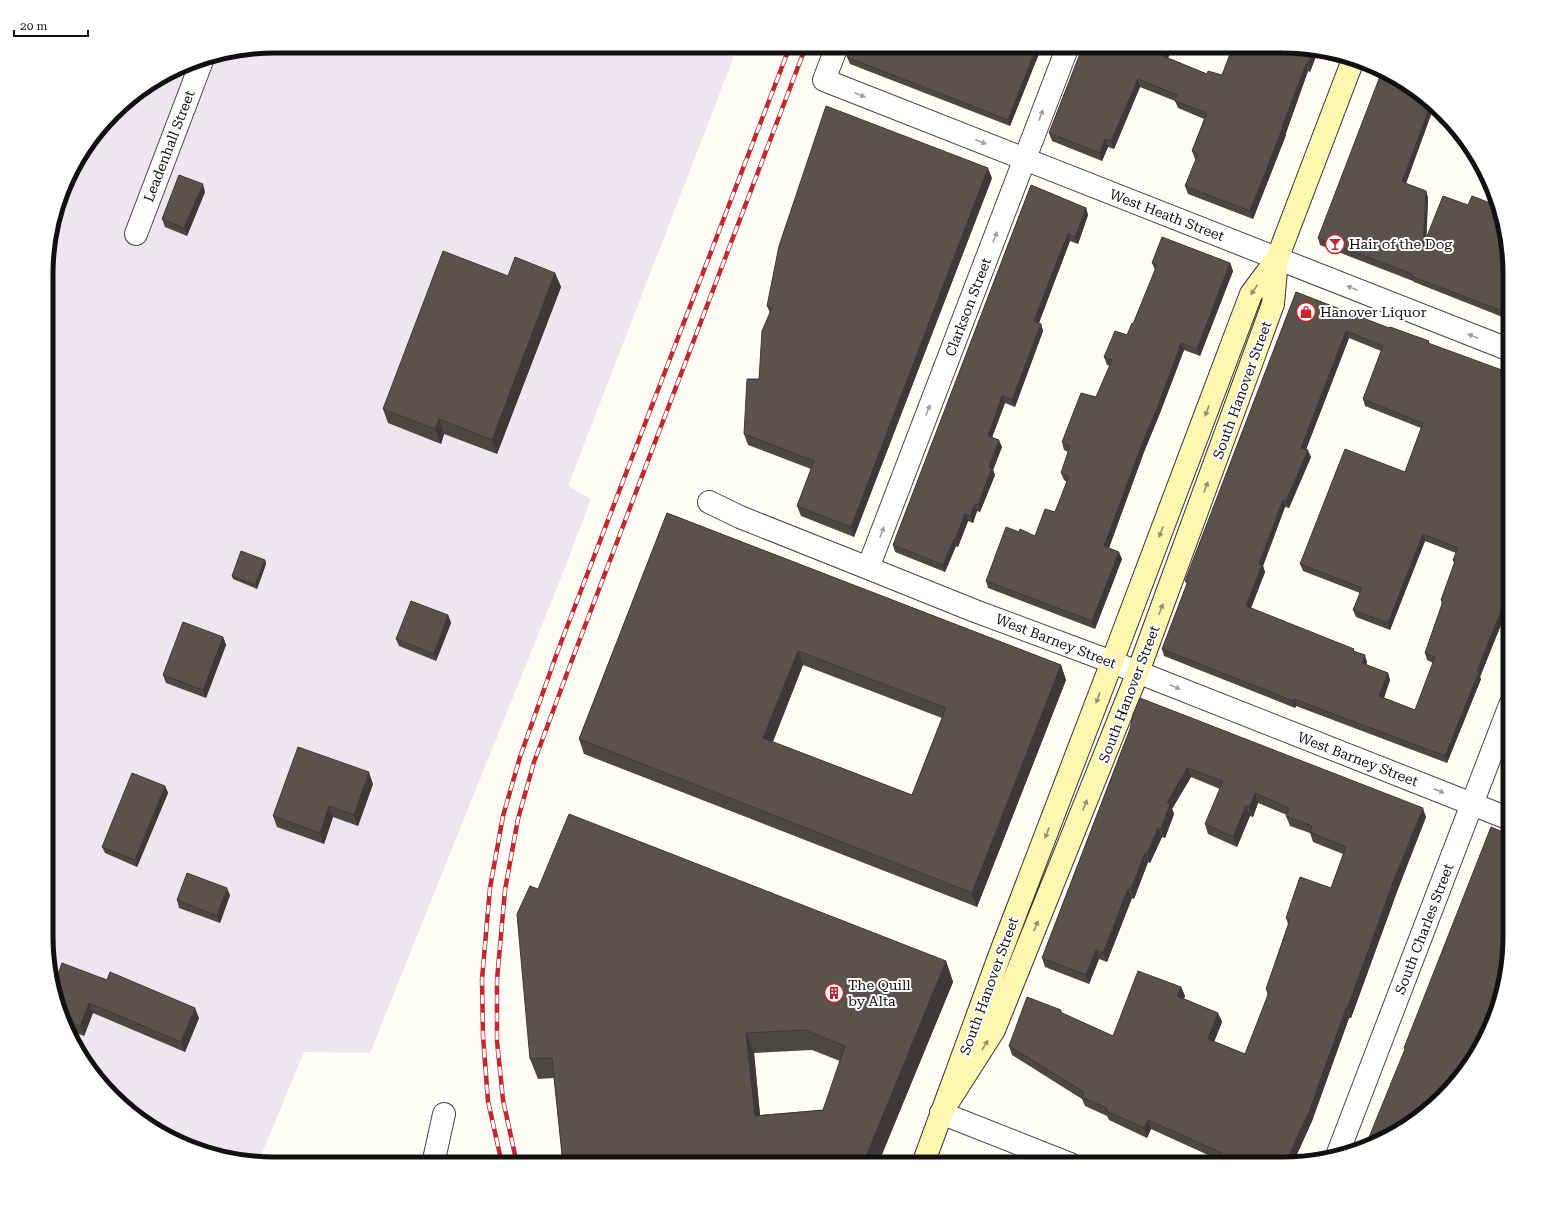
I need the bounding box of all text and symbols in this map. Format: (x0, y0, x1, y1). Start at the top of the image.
scale bar (14, 12, 88, 38)
text: 20 m (20, 19, 47, 33)
street label: Leadenhall Street (140, 88, 198, 204)
one-way arrow (855, 92, 867, 98)
one-way arrow (1039, 109, 1045, 121)
one-way arrow (976, 140, 988, 146)
street label: West Heath Street (1108, 186, 1226, 244)
one-way arrow (992, 231, 998, 242)
bar icon: Hair of the Dog (1324, 233, 1346, 255)
place label: Hair of the Dog (1349, 236, 1452, 252)
street label: Clarkson Street (942, 255, 994, 359)
one-way arrow (1250, 285, 1258, 295)
one-way arrow (1346, 285, 1358, 291)
shop icon: Hanover Liquor (1295, 301, 1317, 323)
place label: Hanover Liquor (1320, 304, 1427, 320)
street label: South Hanover Street (1210, 319, 1274, 461)
one-way arrow (1467, 333, 1479, 339)
one-way arrow (926, 404, 932, 416)
one-way arrow (1203, 405, 1209, 417)
one-way arrow (1204, 481, 1210, 493)
one-way arrow (879, 525, 885, 537)
one-way arrow (1157, 527, 1163, 539)
one-way arrow (1159, 603, 1165, 615)
street label: West Barney Street (993, 611, 1119, 671)
street label: South Hanover Street (1095, 623, 1163, 765)
one-way arrow (1169, 684, 1181, 690)
one-way arrow (1095, 693, 1101, 705)
street label: West Barney Street (1295, 729, 1421, 789)
one-way arrow (1433, 788, 1445, 794)
one-way arrow (1082, 799, 1088, 811)
one-way arrow (1043, 827, 1049, 839)
street label: South Charles Street (1392, 861, 1456, 997)
street label: South Hanover Street (957, 915, 1021, 1057)
one-way arrow (1034, 919, 1040, 931)
place label: The Quill by Alta (848, 977, 911, 1009)
building icon: The Quill by Alta (823, 982, 845, 1004)
one-way arrow (981, 1039, 988, 1051)

